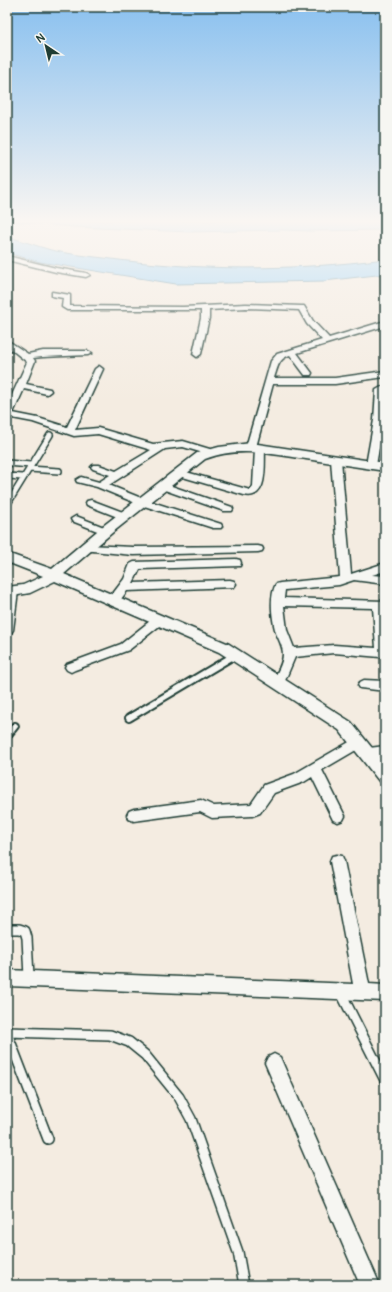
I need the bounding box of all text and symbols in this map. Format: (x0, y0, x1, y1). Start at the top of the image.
north arrow (26, 26, 66, 66)
text: N (34, 30, 48, 46)

